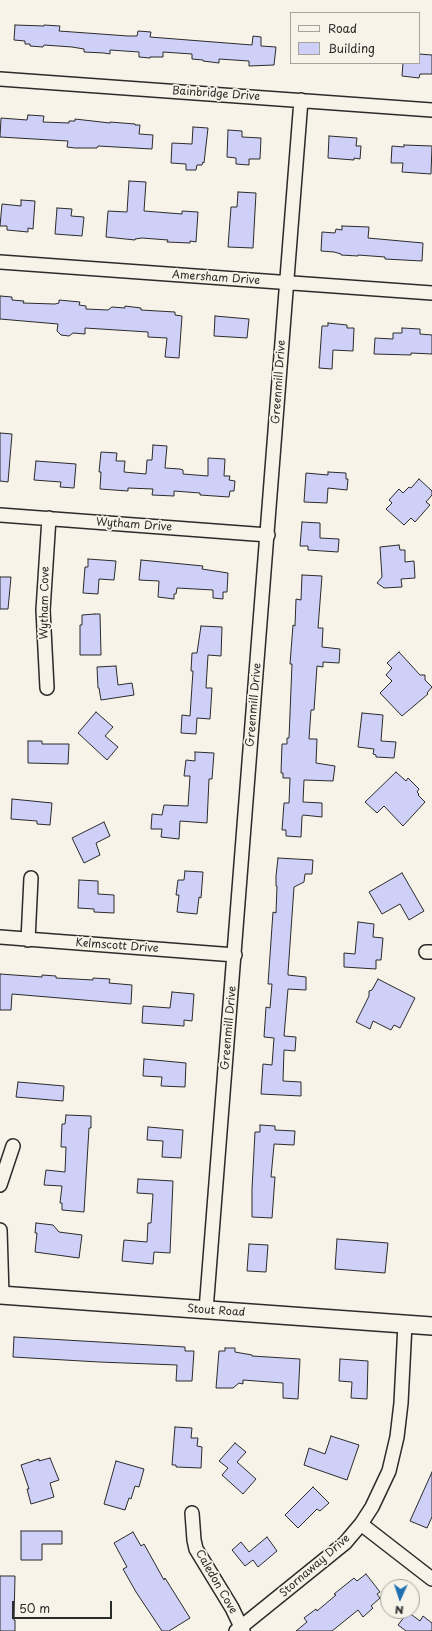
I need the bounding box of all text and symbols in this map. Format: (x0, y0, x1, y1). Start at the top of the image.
legend (290, 12, 420, 64)
text: Road (328, 19, 357, 37)
text: Building (328, 39, 375, 57)
street label: Bainbridge Drive (172, 84, 260, 104)
street label: Amersham Drive (172, 268, 260, 288)
street label: Greenmill Drive (269, 340, 289, 424)
street label: Wytham Drive (96, 516, 172, 534)
street label: Wytham Cove (38, 566, 52, 640)
street label: Greenmill Drive (244, 662, 264, 748)
street label: Kelmscott Drive (75, 937, 159, 955)
street label: Greenmill Drive (219, 985, 239, 1071)
street label: Stout Road (186, 1302, 246, 1320)
street label: Stornaway Drive (277, 1532, 353, 1600)
street label: Caledon Cove (192, 1548, 240, 1616)
north arrow (380, 1579, 420, 1619)
scale bar (14, 1593, 114, 1619)
text: 50 m (19, 1599, 50, 1617)
text: N (395, 1602, 404, 1619)

